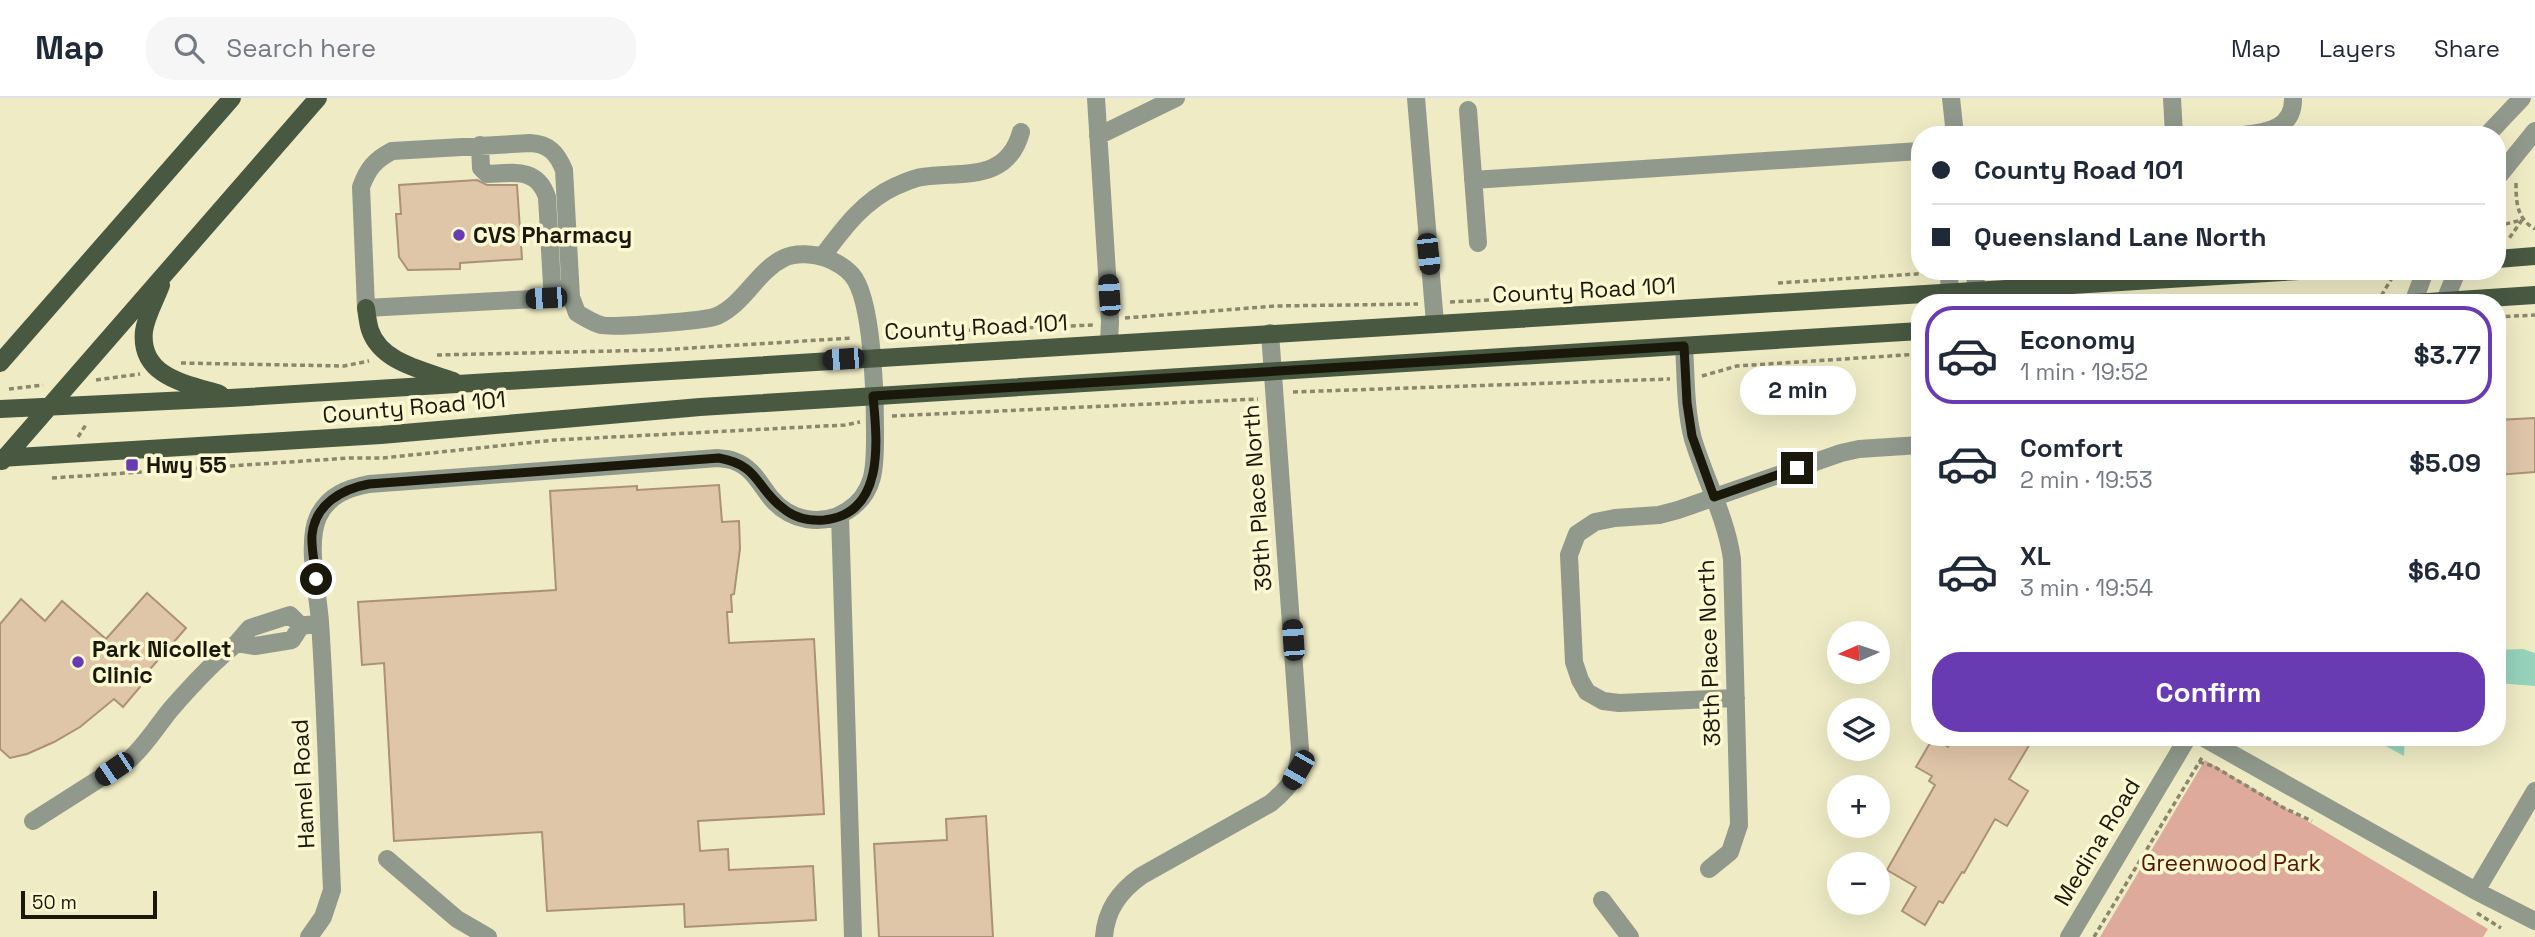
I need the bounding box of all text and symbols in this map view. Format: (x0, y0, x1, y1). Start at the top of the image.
search box (146, 17, 636, 80)
text: Map (35, 27, 104, 69)
icon: search (170, 29, 208, 67)
text: Search here (226, 31, 376, 65)
text: Map (2231, 33, 2281, 64)
text: Layers (2319, 33, 2396, 64)
text: Share (2434, 33, 2500, 64)
text: County Road 101 (1974, 153, 2183, 187)
place label: CVS Pharmacy (473, 220, 632, 250)
text: Queensland Lane North (1974, 220, 2267, 254)
marker: CVS Pharmacy (451, 227, 467, 243)
car (1416, 232, 1441, 276)
street label: County Road 101 (1491, 270, 1677, 310)
car (1098, 273, 1121, 317)
car (525, 286, 568, 310)
street label: County Road 101 (883, 307, 1069, 347)
text: Economy (2020, 323, 2136, 357)
icon: car (1936, 324, 1999, 387)
text: $3.77 (2414, 338, 2481, 372)
car (822, 347, 865, 371)
text: 1 min · 19:52 (2020, 357, 2148, 387)
callout: 2 min (1739, 366, 1855, 416)
text: 2 min (1768, 375, 1828, 405)
street label: County Road 101 (321, 384, 507, 430)
street label: 39th Place North (1236, 404, 1278, 592)
text: Comfort (2020, 431, 2123, 465)
icon: car (1936, 432, 1999, 495)
text: $5.09 (2409, 446, 2481, 480)
place label: Hwy 55 (146, 450, 227, 480)
route end (1781, 452, 1813, 484)
marker: Hwy 55 (124, 457, 140, 473)
text: 2 min · 19:53 (2020, 465, 2153, 495)
text: XL (2020, 539, 2051, 573)
icon: car (1936, 540, 1999, 603)
text: $6.40 (2408, 554, 2481, 588)
street label: 38th Place North (1691, 559, 1727, 747)
route start (300, 563, 332, 595)
text: 3 min · 19:54 (2020, 573, 2153, 603)
car (1282, 618, 1305, 662)
north arrow (1827, 621, 1890, 684)
map controls (1827, 621, 1890, 915)
place label: Park Nicollet Clinic (92, 634, 232, 690)
button: Confirm (1932, 652, 2485, 732)
marker: Park Nicollet Clinic (70, 654, 86, 670)
button: layers (1827, 698, 1890, 761)
street label: Hamel Road (285, 718, 321, 850)
car (1279, 747, 1318, 793)
car (91, 749, 138, 789)
street label: Medina Road (2047, 773, 2147, 911)
button: + (1827, 775, 1890, 838)
park label: Greenwood Park (2141, 848, 2321, 878)
button: − (1827, 852, 1890, 915)
scale bar (21, 888, 158, 920)
text: 50 m (32, 890, 77, 915)

